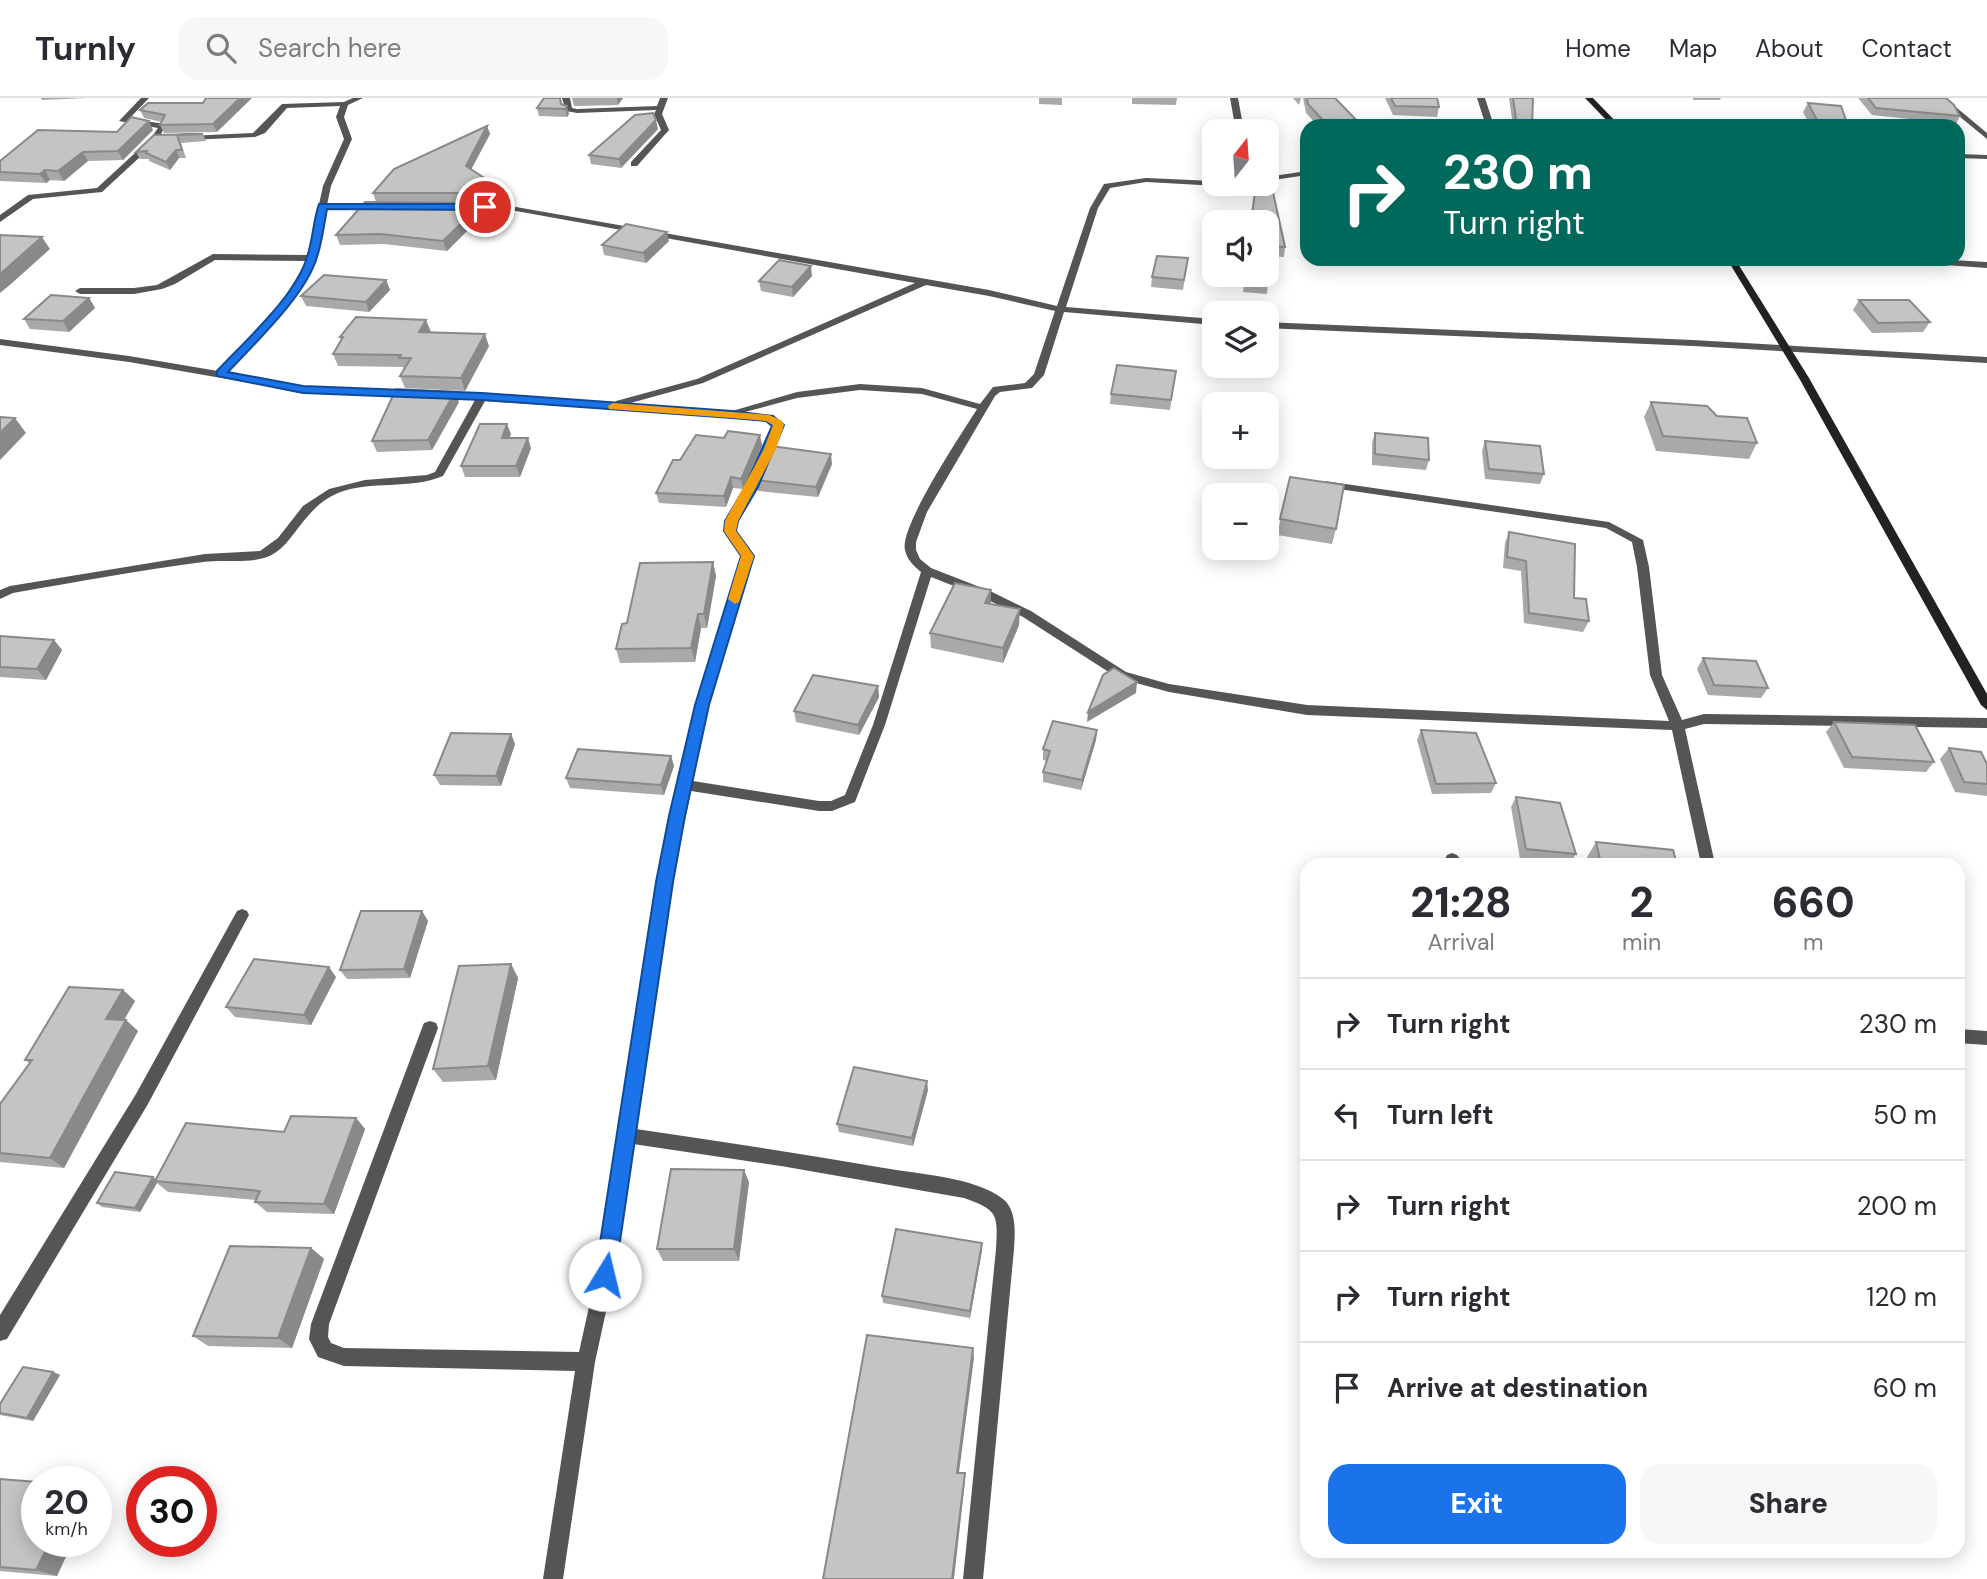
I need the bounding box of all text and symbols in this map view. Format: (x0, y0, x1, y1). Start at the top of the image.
search box (178, 17, 668, 80)
text: Turnly (35, 27, 136, 70)
icon: search (202, 29, 240, 67)
text: Search here (258, 31, 401, 65)
text: Home (1565, 33, 1631, 64)
text: Map (1669, 33, 1717, 64)
text: About (1755, 33, 1824, 64)
text: Contact (1862, 33, 1952, 64)
north arrow (1202, 119, 1279, 196)
map controls (1202, 119, 1279, 560)
text: 230 m (1443, 140, 1593, 204)
icon: right (1328, 147, 1419, 238)
pin (455, 177, 515, 237)
icon: arrive (466, 188, 504, 226)
text: Turn right (1443, 202, 1585, 244)
button: sound (1202, 210, 1279, 287)
button: layers (1202, 301, 1279, 378)
button: + (1202, 392, 1279, 469)
button: − (1202, 483, 1279, 560)
text: 21:28 (1410, 875, 1512, 930)
text: 2 (1630, 875, 1654, 930)
text: 660 (1772, 875, 1855, 930)
text: Arrival (1428, 927, 1495, 957)
text: min (1622, 927, 1661, 957)
text: m (1803, 927, 1823, 957)
icon: right (1328, 1005, 1366, 1043)
text: Turn right (1387, 1007, 1511, 1041)
text: 230 m (1859, 1007, 1937, 1041)
icon: left (1328, 1096, 1366, 1134)
text: Turn left (1387, 1098, 1494, 1132)
text: 50 m (1873, 1098, 1937, 1132)
icon: right (1328, 1187, 1366, 1225)
text: Turn right (1387, 1189, 1511, 1223)
text: 200 m (1857, 1189, 1937, 1223)
position arrow (568, 1238, 642, 1312)
icon: right (1328, 1278, 1366, 1316)
text: Turn right (1387, 1280, 1511, 1314)
text: 120 m (1866, 1280, 1937, 1314)
icon: arrive (1328, 1369, 1366, 1407)
text: Arrive at destination (1387, 1371, 1648, 1405)
text: 60 m (1873, 1371, 1937, 1405)
button: Exit (1328, 1464, 1626, 1544)
button: Share (1640, 1464, 1937, 1544)
speed limit sign: 30 (126, 1466, 217, 1557)
text: 20 (44, 1479, 89, 1525)
text: km/h (45, 1517, 88, 1541)

